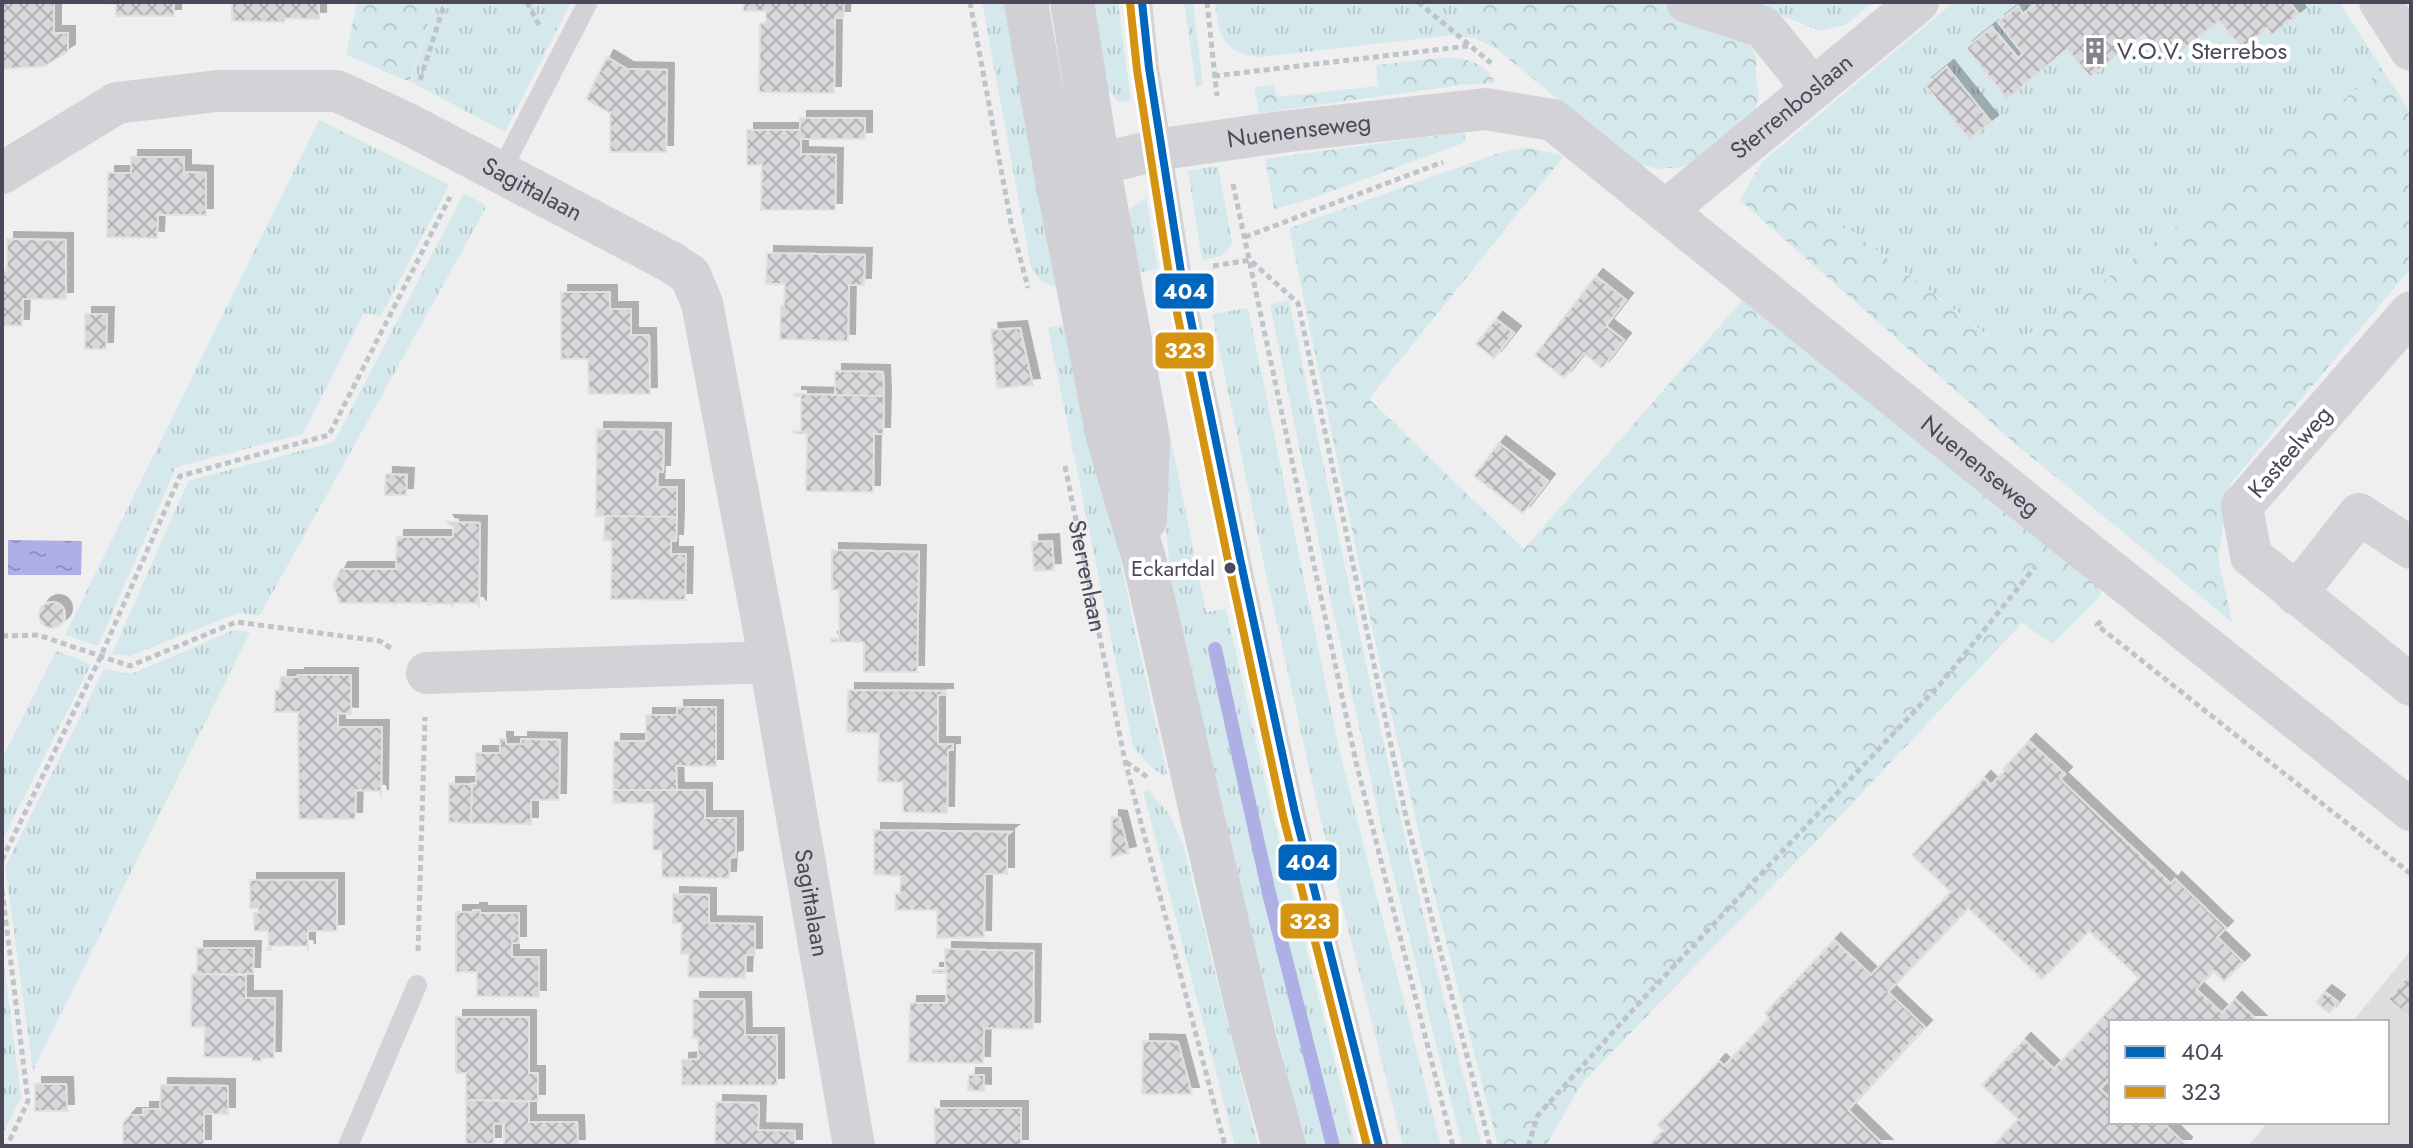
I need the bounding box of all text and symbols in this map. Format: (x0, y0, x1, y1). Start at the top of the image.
place label: V.O.V. Sterrebos (2117, 33, 2287, 68)
building icon: V.O.V. Sterrebos (2080, 36, 2110, 66)
street label: Sterrenboslaan (1722, 45, 1860, 167)
street label: Nuenenseweg (1225, 104, 1373, 157)
street label: Sagittalaan (476, 148, 589, 230)
line badge: 404 (1154, 272, 1215, 310)
text: 404 (1162, 275, 1208, 307)
line badge: 323 (1154, 331, 1215, 370)
text: 323 (1164, 334, 1206, 366)
street label: Kasteelweg (2239, 398, 2340, 506)
street label: Nuenenseweg (1913, 406, 2048, 525)
street label: Sterrenlaan (1059, 516, 1116, 635)
place label: Eckartdal (1131, 552, 1215, 584)
marker: Eckartdal (1222, 560, 1238, 576)
line badge: 404 (1277, 843, 1338, 882)
street label: Sagittalaan (786, 846, 839, 959)
text: 404 (1285, 846, 1331, 878)
line badge: 323 (1279, 902, 1340, 940)
text: 323 (1289, 905, 1331, 937)
legend (2109, 1020, 2389, 1124)
text: 404 (2181, 1034, 2223, 1069)
text: 323 (2181, 1074, 2221, 1109)

